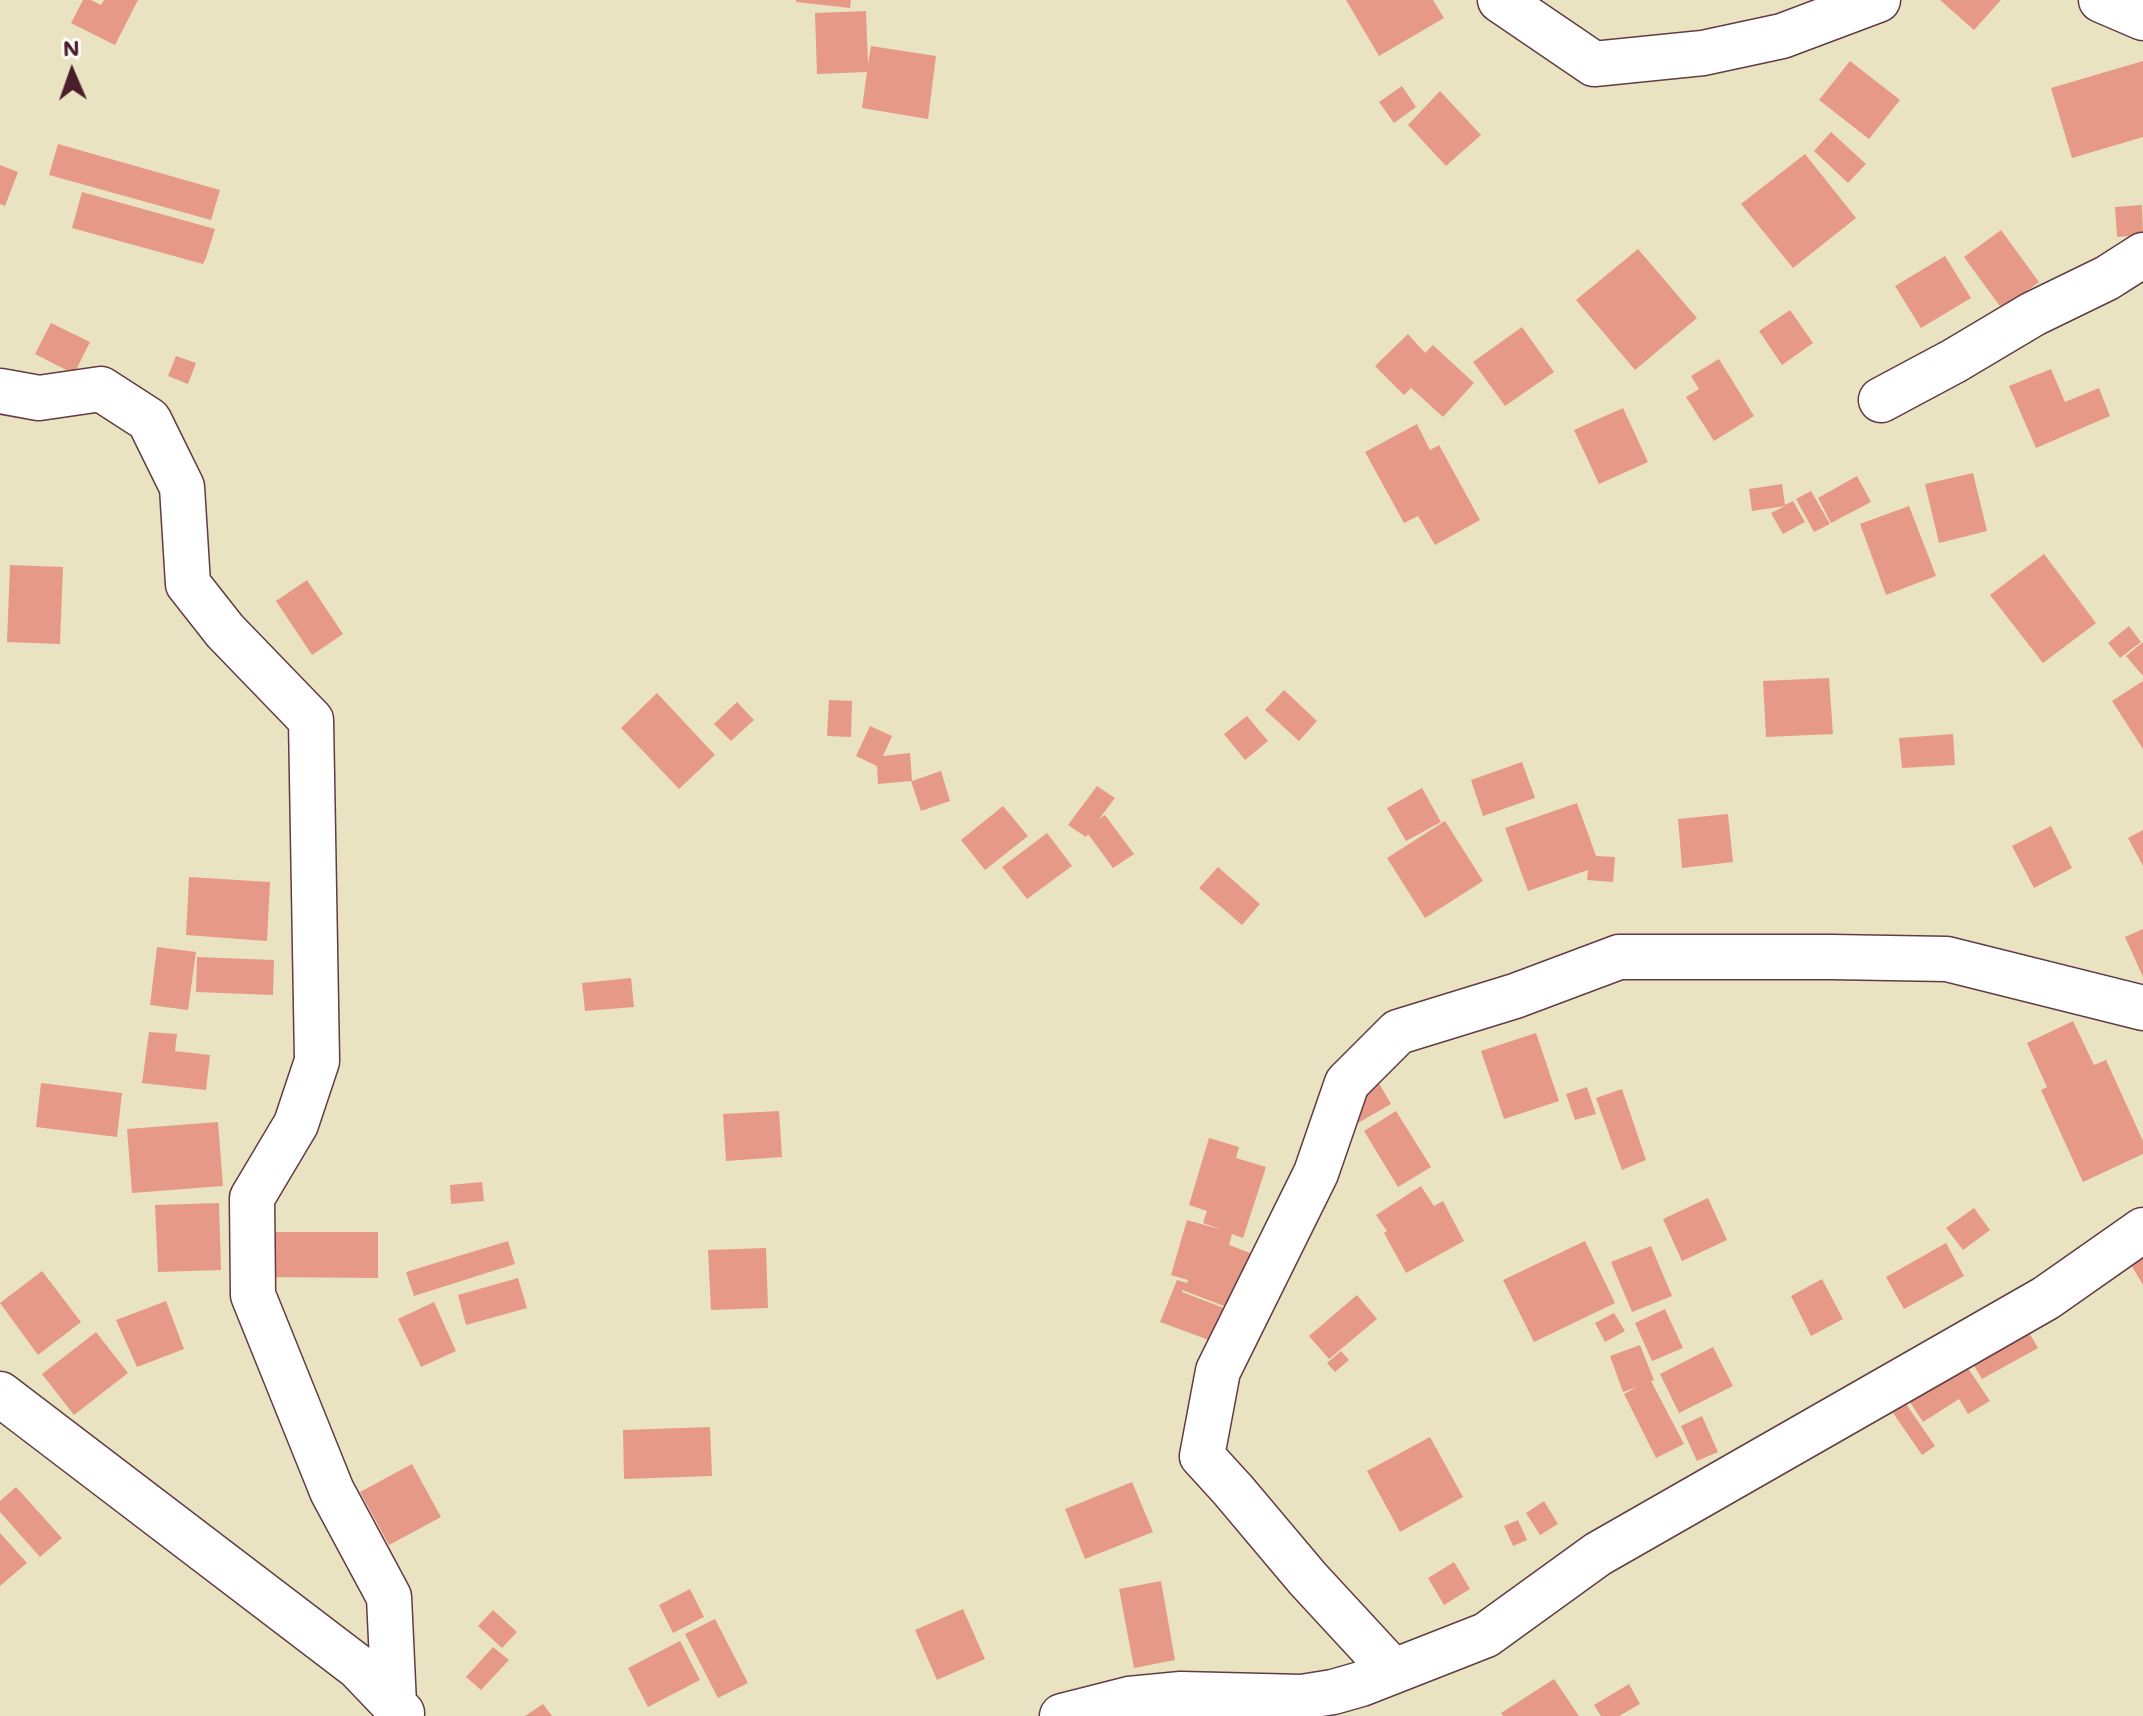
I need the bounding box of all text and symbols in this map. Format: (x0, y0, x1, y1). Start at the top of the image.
north arrow (32, 32, 112, 112)
text: N (62, 33, 80, 62)

